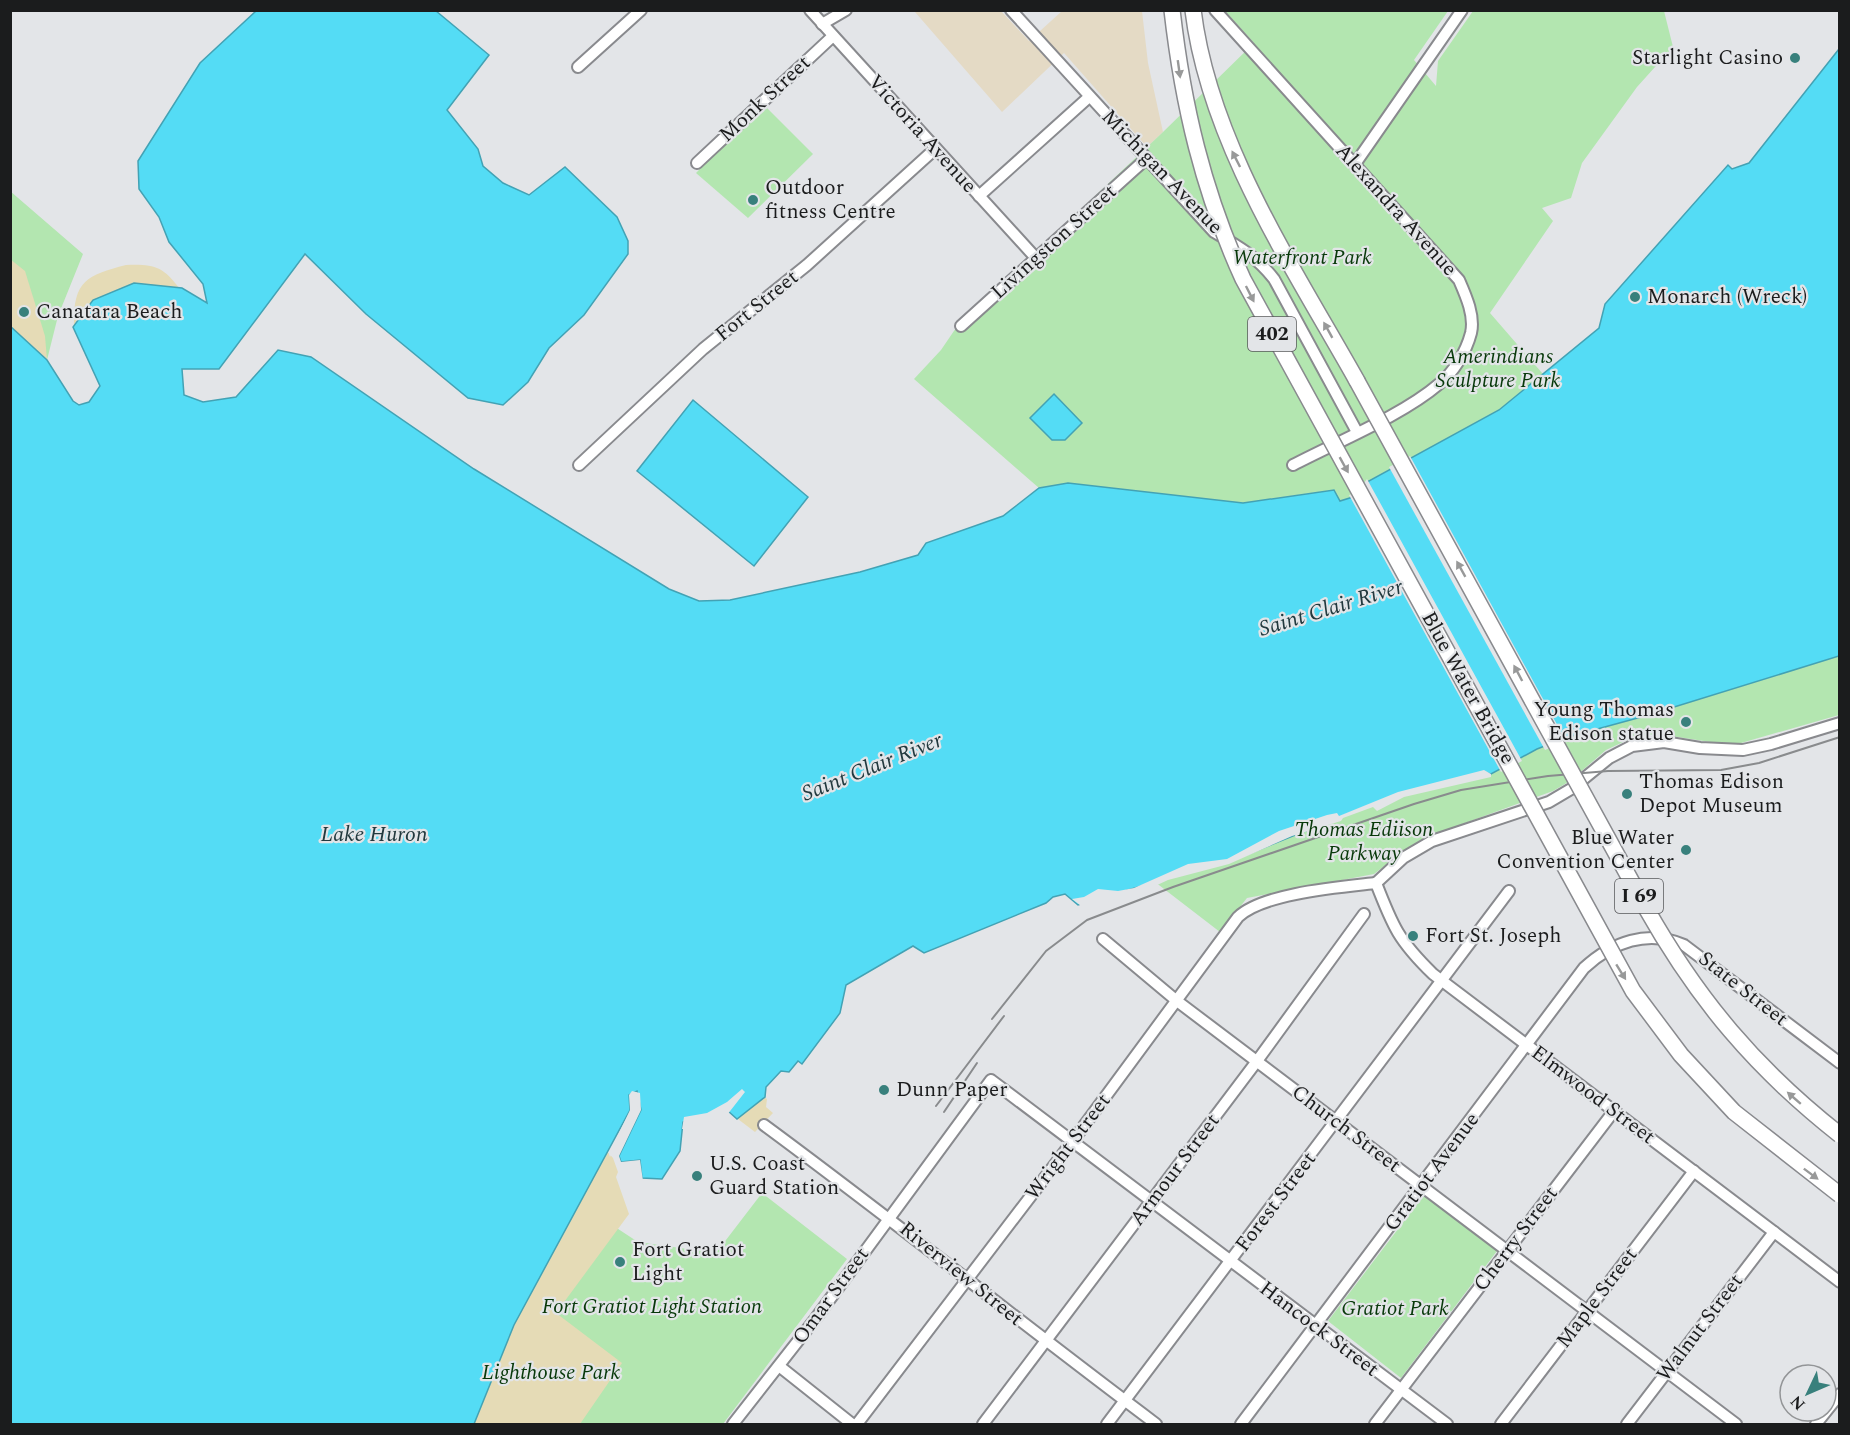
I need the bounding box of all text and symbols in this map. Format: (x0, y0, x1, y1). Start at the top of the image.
place label: Starlight Casino (1632, 42, 1783, 74)
street label: Monk Street (712, 48, 818, 150)
marker: Starlight Casino (1788, 51, 1802, 65)
one-way arrow (1175, 59, 1184, 78)
street label: Victoria Avenue (860, 67, 984, 201)
street label: Michigan Avenue (1094, 102, 1230, 242)
street label: Alexandra Avenue (1327, 136, 1465, 284)
one-way arrow (1231, 150, 1241, 167)
place label: Outdoor fitness Centre (765, 172, 896, 228)
street label: Livingston Street (984, 177, 1124, 307)
marker: Outdoor fitness Centre (746, 193, 760, 207)
park label: Waterfront Park (1232, 242, 1372, 274)
street label: Fort Street (708, 262, 806, 350)
place label: Monarch (Wreck) (1647, 281, 1807, 313)
one-way arrow (1245, 285, 1255, 302)
marker: Monarch (Wreck) (1628, 290, 1642, 304)
place label: Canatara Beach (36, 296, 183, 328)
marker: Canatara Beach (17, 305, 31, 319)
road number: 402 (1248, 317, 1296, 351)
one-way arrow (1323, 322, 1334, 338)
park label: Amerindians Sculpture Park (1436, 341, 1560, 397)
one-way arrow (1339, 456, 1349, 473)
one-way arrow (1456, 560, 1466, 577)
water label: Saint Clair River (1255, 570, 1408, 646)
street label: Blue Water Bridge (1413, 606, 1523, 770)
one-way arrow (1513, 664, 1523, 681)
place label: Young Thomas Edison statue (1533, 694, 1674, 750)
marker: Young Thomas Edison statue (1679, 715, 1693, 729)
water label: Saint Clair River (797, 724, 948, 810)
place label: Thomas Edison Depot Museum (1639, 766, 1784, 822)
marker: Thomas Edison Depot Museum (1620, 787, 1634, 801)
park label: Thomas Ediison Parkway (1295, 814, 1433, 870)
water label: Lake Huron (320, 818, 428, 851)
place label: Blue Water Convention Center (1497, 822, 1674, 878)
marker: Blue Water Convention Center (1679, 843, 1693, 857)
road number: I 69 (1615, 879, 1663, 913)
place label: Fort St. Joseph (1425, 920, 1561, 952)
marker: Fort St. Joseph (1406, 929, 1420, 943)
street label: State Street (1691, 943, 1795, 1035)
one-way arrow (1616, 964, 1627, 980)
street label: Elmwood Street (1524, 1038, 1662, 1152)
place label: Dunn Paper (896, 1074, 1008, 1106)
street label: Church Street (1284, 1077, 1408, 1181)
marker: Dunn Paper (877, 1083, 891, 1097)
street label: Wright Street (1017, 1087, 1119, 1207)
one-way arrow (1787, 1092, 1802, 1105)
street label: Gratiot Avenue (1376, 1106, 1488, 1238)
street label: Armour Street (1122, 1107, 1228, 1233)
street label: Forest Street (1227, 1145, 1325, 1259)
place label: U.S. Coast Guard Station (709, 1148, 839, 1204)
one-way arrow (1804, 1167, 1819, 1179)
marker: U.S. Coast Guard Station (690, 1169, 704, 1183)
street label: Cherry Street (1466, 1180, 1566, 1298)
street label: Riverview Street (892, 1214, 1030, 1334)
place label: Fort Gratiot Light (632, 1234, 744, 1290)
street label: Omar Street (785, 1241, 877, 1351)
street label: Maple Street (1548, 1241, 1646, 1355)
marker: Fort Gratiot Light (613, 1255, 627, 1269)
street label: Walnut Street (1649, 1267, 1751, 1389)
street label: Hancock Street (1252, 1273, 1386, 1385)
park label: Fort Gratiot Light Station (542, 1291, 762, 1323)
park label: Gratiot Park (1341, 1293, 1449, 1325)
park label: Lighthouse Park (482, 1357, 621, 1389)
north arrow (1778, 1363, 1838, 1423)
text: N (1785, 1390, 1811, 1416)

